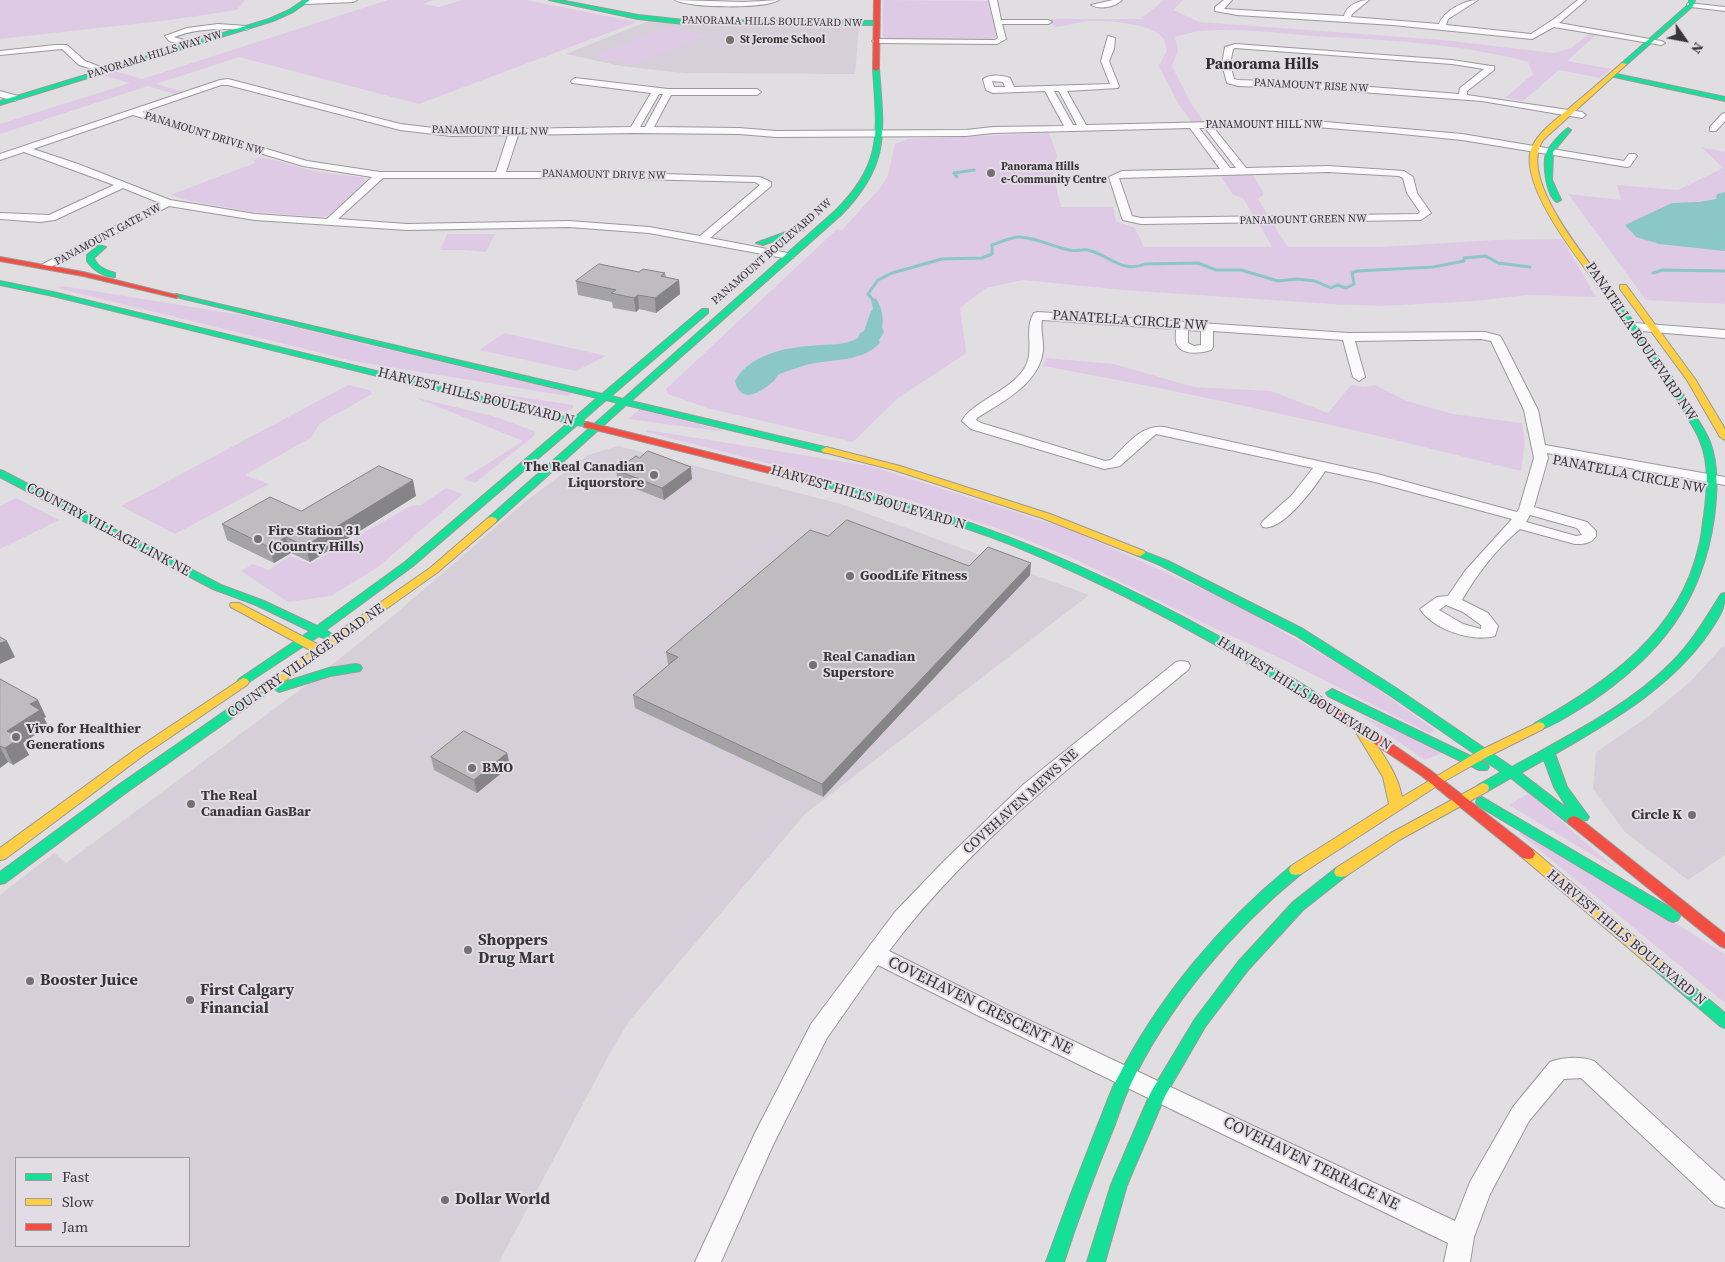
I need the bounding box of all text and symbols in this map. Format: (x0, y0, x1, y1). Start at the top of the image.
street label: PANORAMA HILLS BOULEVARD NW (682, 14, 862, 30)
north arrow (1660, 15, 1710, 65)
street label: PANORAMA HILLS WAY NW (86, 28, 224, 82)
place label: St Jerome School (740, 33, 825, 47)
marker: St Jerome School (724, 34, 736, 46)
text: N (1686, 38, 1709, 58)
district label: Panorama Hills (1205, 55, 1319, 75)
street label: PANAMOUNT RISE NW (1253, 76, 1369, 96)
street label: PANAMOUNT DRIVE NW (143, 110, 265, 158)
street label: PANAMOUNT HILL NW (1205, 118, 1323, 132)
street label: PANAMOUNT HILL NW (431, 123, 549, 139)
place label: Panorama Hills e-Community Centre (1001, 160, 1107, 186)
street label: PANAMOUNT DRIVE NW (542, 167, 666, 183)
marker: Panorama Hills e-Community Centre (985, 167, 997, 179)
street label: PANAMOUNT BOULEVARD NW (709, 196, 835, 308)
street label: PANAMOUNT GATE NW (52, 201, 164, 269)
street label: PANAMOUNT GREEN NW (1239, 212, 1367, 228)
street label: PANATELLA BOULEVARD NW (1581, 259, 1701, 425)
street label: PANATELLA CIRCLE NW (1052, 307, 1208, 335)
street label: HARVEST HILLS BOULEVARD N (376, 364, 576, 430)
street label: PANATELLA CIRCLE NW (1551, 452, 1707, 498)
place label: The Real Canadian Liquorstore (524, 459, 644, 492)
street label: HARVEST HILLS BOULEVARD N (769, 462, 967, 534)
marker: The Real Canadian Liquorstore (648, 469, 660, 481)
street label: COUNTRY VILLAGE LINK NE (23, 480, 193, 580)
place label: Fire Station 31 (Country Hills) (268, 523, 364, 556)
marker: Fire Station 31 (Country Hills) (252, 533, 264, 545)
place label: GoodLife Fitness (860, 568, 967, 584)
marker: GoodLife Fitness (844, 570, 856, 582)
street label: COUNTRY VILLAGE ROAD NE (224, 600, 388, 722)
street label: HARVEST HILLS BOULEVARD N (1214, 633, 1394, 755)
place label: Real Canadian Superstore (823, 649, 915, 682)
marker: Real Canadian Superstore (807, 659, 819, 671)
place label: Vivo for Healthier Generations (26, 721, 141, 754)
marker: Vivo for Healthier Generations (10, 731, 22, 743)
street label: COVEHAVEN MEWS NE (960, 746, 1082, 858)
place label: BMO (482, 760, 513, 776)
marker: BMO (466, 762, 478, 774)
place label: The Real Canadian GasBar (201, 788, 311, 820)
marker: The Real Canadian GasBar (185, 798, 197, 810)
place label: Circle K (1631, 807, 1682, 823)
marker: Circle K (1686, 809, 1698, 821)
street label: HARVEST HILLS BOULEVARD N (1543, 867, 1709, 1009)
place label: Shoppers Drug Mart (478, 931, 554, 969)
marker: Shoppers Drug Mart (462, 944, 474, 956)
street label: COVEHAVEN CRESCENT NE (885, 953, 1075, 1059)
place label: Booster Juice (40, 971, 138, 991)
marker: Booster Juice (24, 975, 36, 987)
place label: First Calgary Financial (200, 981, 294, 1019)
marker: First Calgary Financial (184, 994, 196, 1006)
street label: COVEHAVEN TERRACE NE (1220, 1113, 1402, 1215)
legend (15, 1157, 190, 1247)
text: Fast (62, 1166, 89, 1187)
place label: Dollar World (455, 1190, 550, 1210)
text: Slow (62, 1191, 94, 1212)
marker: Dollar World (439, 1194, 451, 1206)
text: Jam (62, 1216, 88, 1237)

